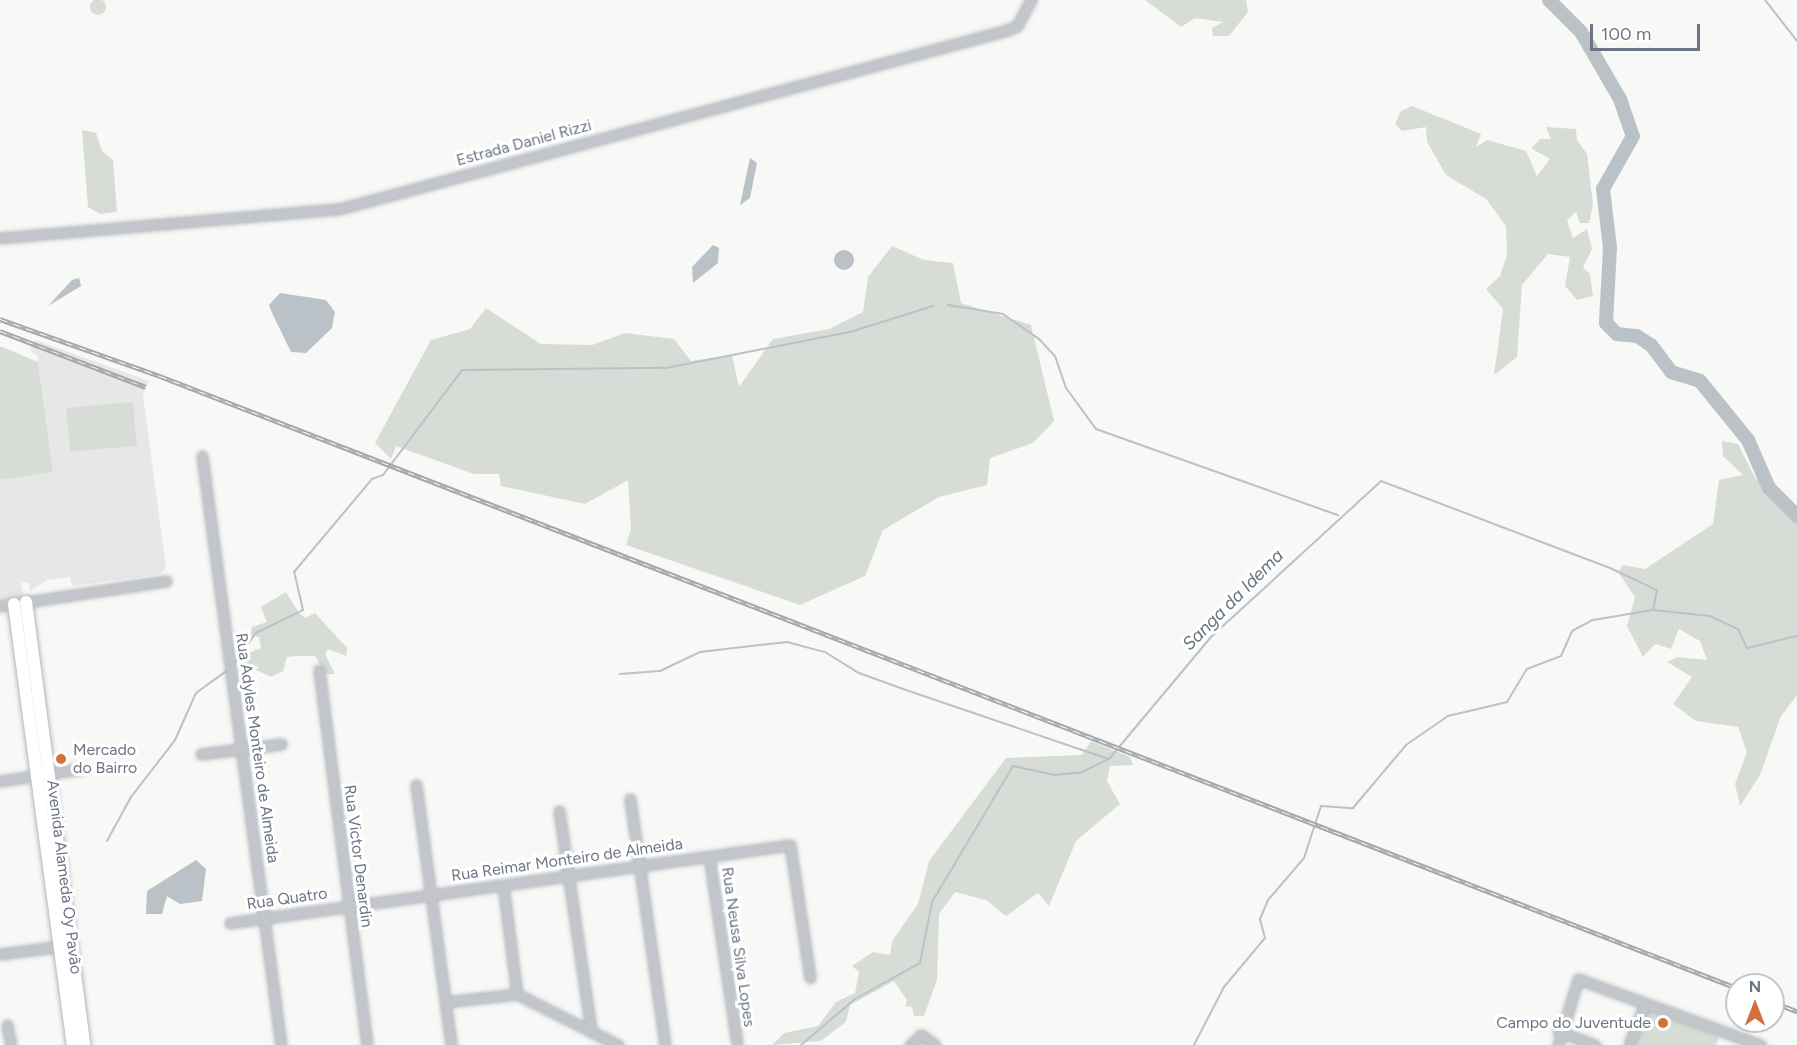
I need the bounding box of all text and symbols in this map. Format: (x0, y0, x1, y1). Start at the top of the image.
scale bar (1593, 12, 1702, 50)
text: 100 m (1601, 23, 1651, 45)
street label: Estrada Daniel Rizzi (454, 116, 594, 170)
water label: Sanga da Idema (1178, 545, 1288, 655)
street label: Rua Adyles Monteiro de Almeida (231, 632, 283, 864)
place label: Mercado do Bairro (73, 740, 137, 778)
marker: Mercado do Bairro (54, 752, 68, 766)
street label: Avenida Alameda Oy Pavão (43, 779, 85, 975)
street label: Rua Victor Denardin (340, 784, 376, 928)
street label: Rua Reimar Monteiro de Almeida (450, 834, 684, 886)
street label: Rua Neusa Silva Lopes (717, 866, 759, 1028)
street label: Rua Quatro (245, 884, 329, 914)
north arrow (1725, 973, 1785, 1033)
text: N (1749, 977, 1761, 996)
place label: Campo do Juventude (1496, 1013, 1651, 1033)
marker: Campo do Juventude (1656, 1016, 1670, 1030)

